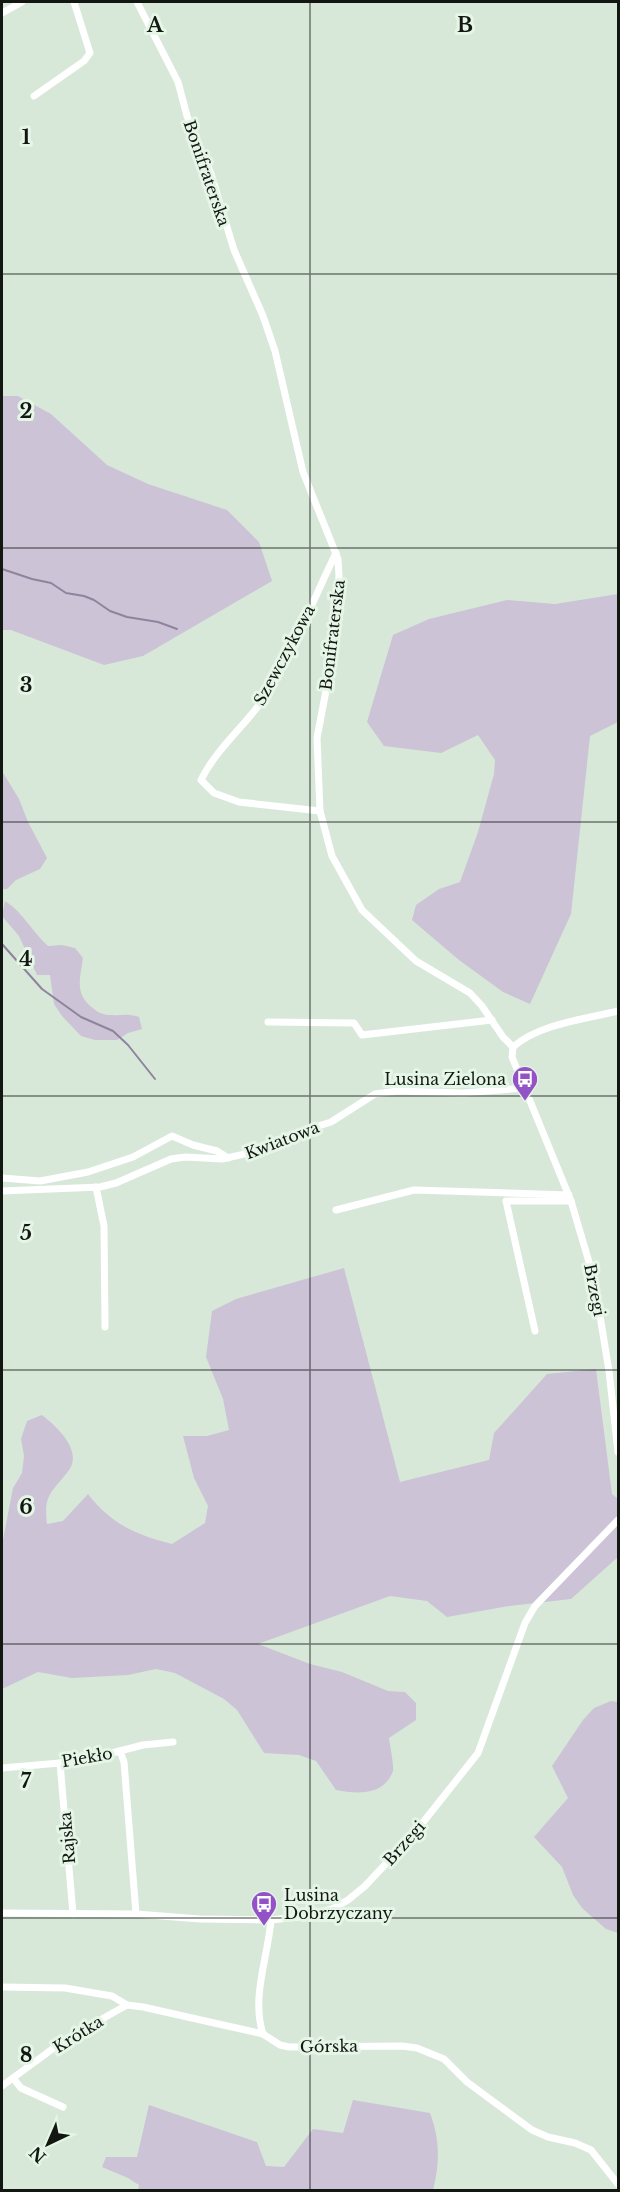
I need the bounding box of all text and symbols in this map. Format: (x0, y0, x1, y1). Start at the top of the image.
text: A (146, 13, 164, 37)
text: B (457, 13, 473, 37)
street label: Bonifraterska (179, 117, 235, 229)
text: 1 (22, 125, 31, 149)
text: 2 (19, 399, 33, 423)
street label: Bonifraterska (315, 578, 349, 691)
street label: Szewczykowa (249, 601, 319, 709)
text: 3 (20, 673, 32, 697)
text: 4 (19, 947, 33, 971)
bus stop icon: Lusina Zielona (510, 1064, 540, 1102)
place label: Lusina Zielona (384, 1069, 506, 1089)
street label: Kwiatowa (242, 1117, 322, 1163)
text: 5 (20, 1221, 32, 1245)
street label: Brzegi (580, 1262, 610, 1318)
text: 6 (19, 1495, 33, 1519)
street label: Piekło (60, 1743, 114, 1771)
text: 7 (21, 1769, 32, 1793)
street label: Rajska (55, 1811, 79, 1865)
street label: Brzegi (379, 1816, 430, 1869)
place label: Lusina Dobrzyczany (284, 1885, 394, 1923)
bus stop icon: Lusina Dobrzyczany (249, 1889, 279, 1927)
street label: Krótka (49, 2011, 107, 2057)
street label: Górska (300, 2035, 358, 2057)
text: 8 (20, 2043, 32, 2067)
north arrow (18, 2114, 78, 2174)
text: N (25, 2142, 50, 2167)

